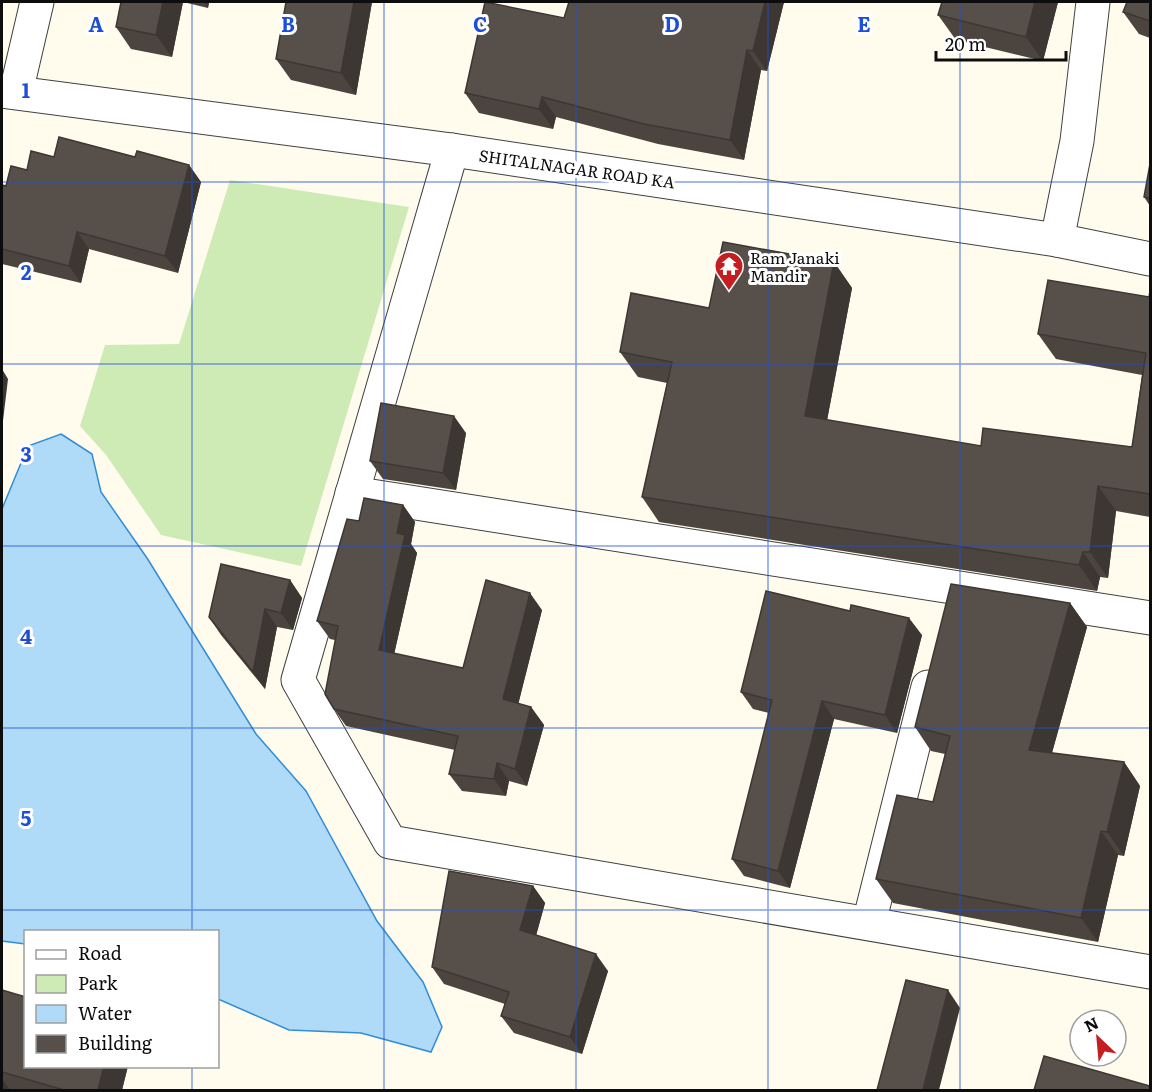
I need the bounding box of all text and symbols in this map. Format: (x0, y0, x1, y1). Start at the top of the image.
text: A (88, 8, 104, 38)
text: B (281, 8, 295, 38)
text: C (473, 8, 487, 38)
text: D (664, 8, 680, 38)
text: E (857, 8, 871, 38)
scale bar (936, 24, 1066, 62)
text: 20 m (945, 30, 986, 57)
text: 1 (22, 74, 30, 104)
street label: SHITALNAGAR ROAD KA (477, 142, 677, 194)
place label: Ram Janaki Mandir (750, 245, 840, 287)
temple icon: Ram Janaki Mandir (713, 250, 745, 292)
text: 2 (21, 256, 32, 286)
text: 3 (20, 438, 32, 468)
text: 4 (20, 620, 32, 650)
text: 5 (21, 802, 32, 832)
legend (24, 930, 219, 1068)
text: Road (78, 939, 122, 966)
text: Park (78, 969, 119, 996)
text: Water (78, 999, 132, 1026)
north arrow (1068, 1008, 1128, 1068)
text: N (1080, 1010, 1102, 1037)
text: Building (78, 1029, 153, 1056)

